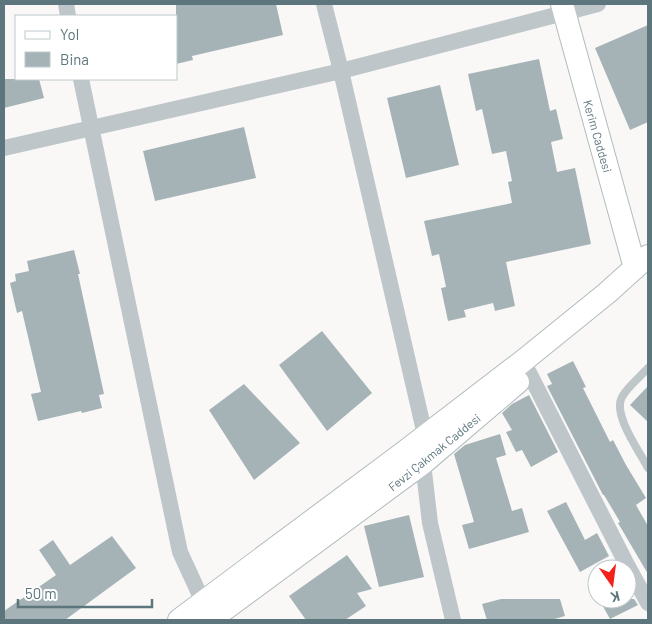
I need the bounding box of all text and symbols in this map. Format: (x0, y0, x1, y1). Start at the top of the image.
legend (15, 15, 178, 80)
text: Yol (60, 25, 79, 43)
text: Bina (60, 50, 89, 68)
street label: Kerim Caddesi (581, 98, 615, 174)
street label: Fevzi Çakmak Caddesi (385, 411, 483, 493)
north arrow (587, 559, 637, 609)
scale bar (18, 576, 151, 608)
text: 50 m (25, 584, 57, 602)
text: K (609, 588, 622, 606)

